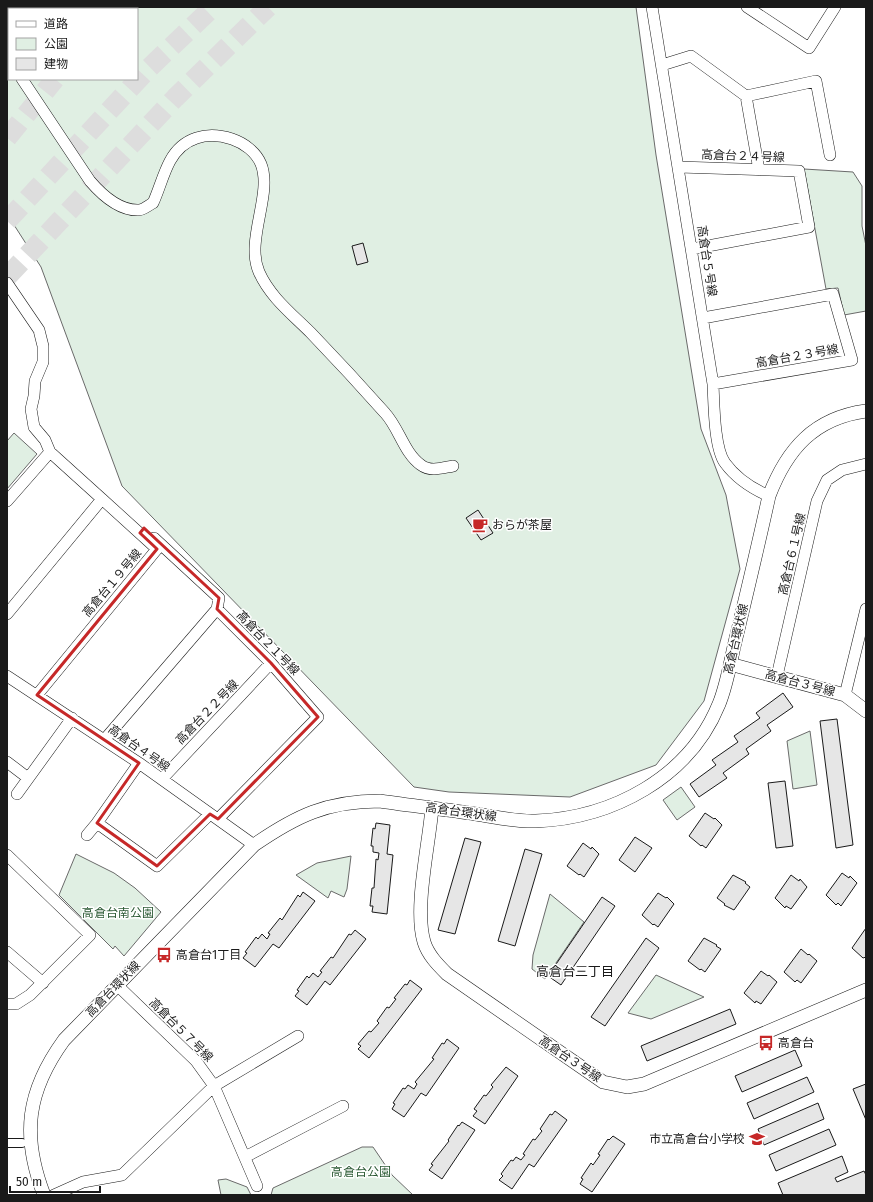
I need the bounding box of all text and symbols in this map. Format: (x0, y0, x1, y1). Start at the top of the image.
legend (8, 8, 138, 80)
text: 道路 (44, 17, 68, 31)
text: 公園 (44, 37, 68, 51)
text: 建物 (44, 57, 68, 71)
street label: 高倉台２４号線 (701, 148, 785, 164)
street label: 高倉台５号線 (694, 224, 720, 298)
street label: 高倉台２３号線 (754, 342, 840, 370)
street label: 高倉台６１号線 (776, 511, 808, 597)
cafe icon: おらが茶屋 (471, 516, 489, 534)
place label: おらが茶屋 (492, 518, 552, 532)
street label: 高倉台１９号線 (80, 546, 144, 620)
street label: 高倉台環状線 (721, 602, 751, 676)
street label: 高倉台２１号線 (234, 608, 302, 678)
street label: 高倉台３号線 (763, 667, 837, 699)
street label: 高倉台２２号線 (173, 677, 241, 747)
street label: 高倉台４号線 (105, 722, 173, 774)
street label: 高倉台環状線 (424, 800, 498, 824)
park label: 高倉台南公園 (82, 906, 154, 920)
bus stop icon: 高倉台1丁目 (155, 946, 173, 964)
place label: 高倉台1丁目 (176, 948, 241, 962)
street label: 高倉台環状線 (83, 958, 143, 1020)
district label: 高倉台三丁目 (536, 964, 614, 979)
street label: 高倉台５７号線 (146, 995, 216, 1065)
street label: 高倉台３号線 (536, 1033, 604, 1085)
bus stop icon: 高倉台 (757, 1034, 775, 1052)
place label: 高倉台 (778, 1036, 814, 1050)
school or university icon: 市立高倉台小学校 (748, 1130, 766, 1148)
place label: 市立高倉台小学校 (649, 1132, 745, 1146)
park label: 高倉台公園 (331, 1165, 391, 1179)
scale bar (10, 1168, 100, 1194)
text: 50 m (16, 1175, 42, 1189)

